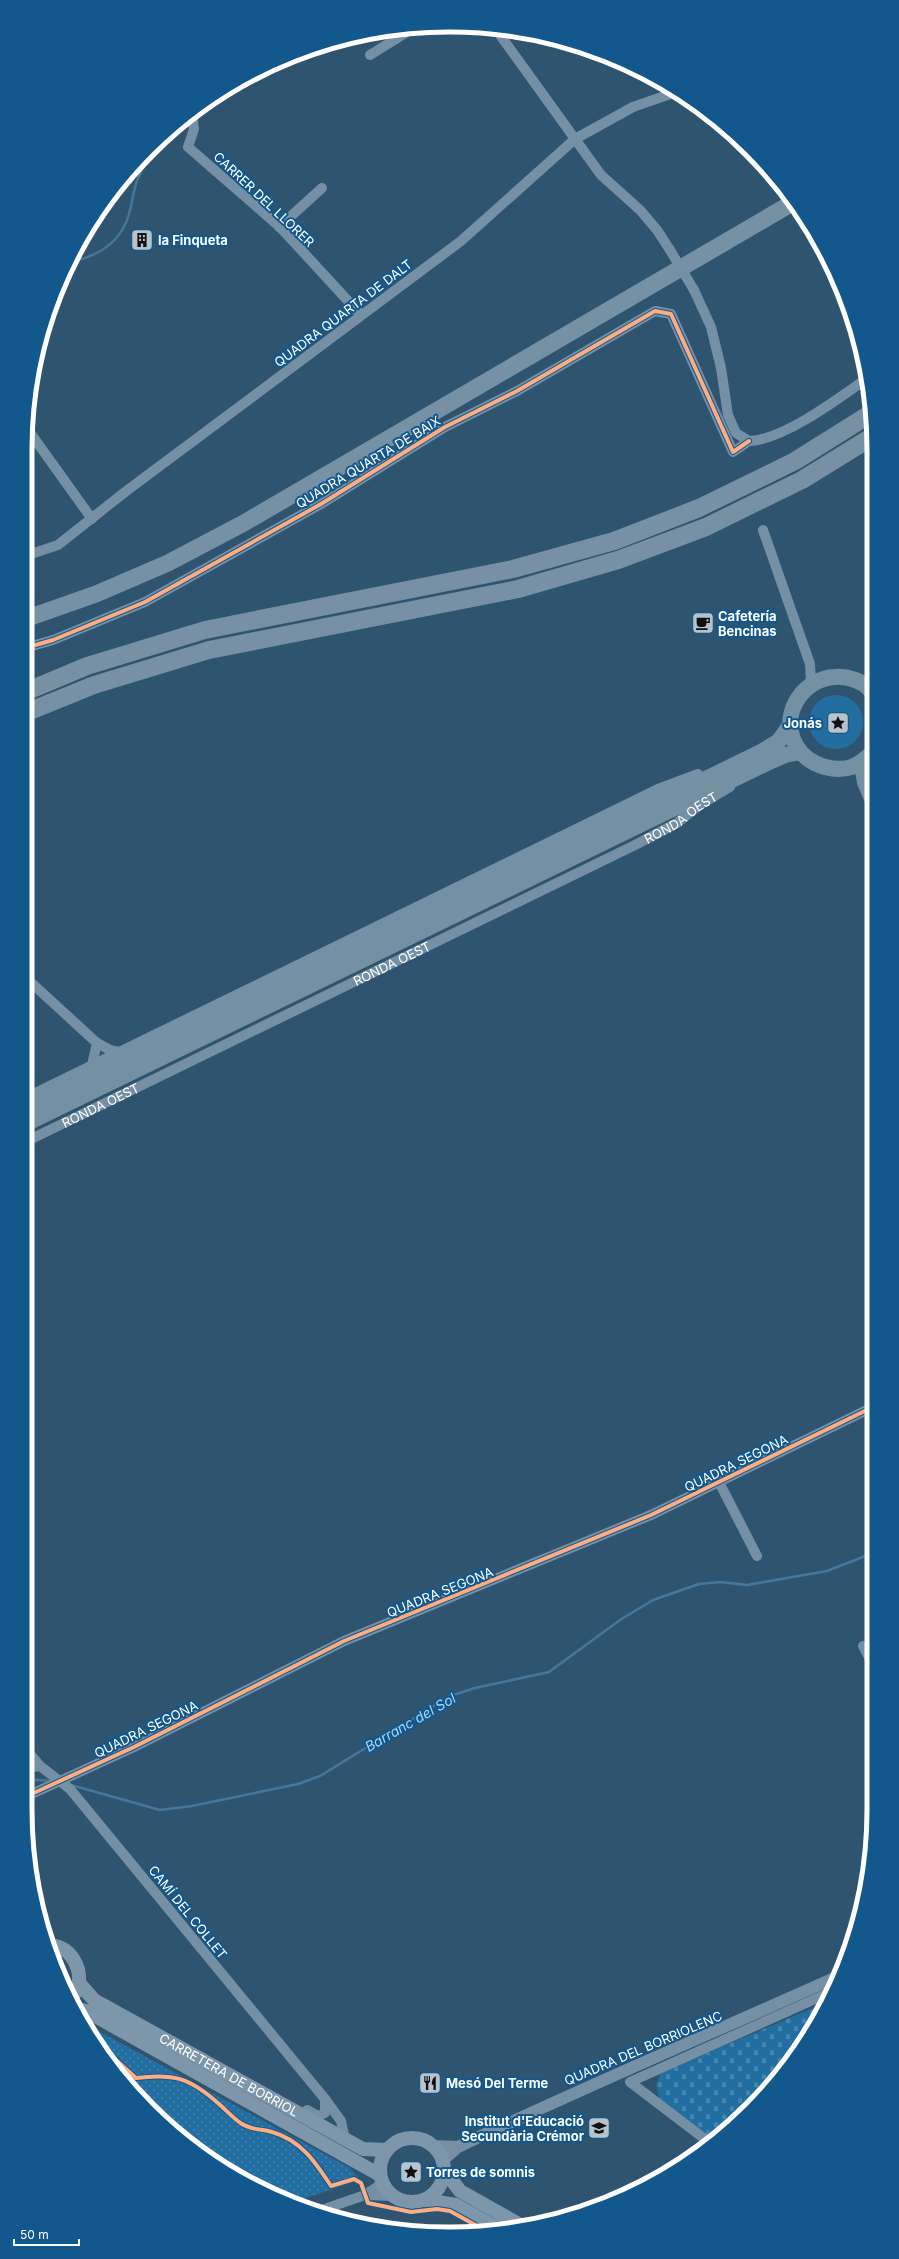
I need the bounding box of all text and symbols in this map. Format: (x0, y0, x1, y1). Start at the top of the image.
street label: CARRER DEL LLORER (210, 148, 318, 250)
building icon: la Finqueta (129, 227, 155, 253)
place label: la Finqueta (158, 232, 228, 248)
street label: QUADRA QUARTA DE DALT (271, 256, 415, 370)
street label: QUADRA QUARTA DE BAIX (293, 412, 443, 512)
place label: Cafetería Bencinas (718, 608, 777, 639)
cafe icon: Cafetería Bencinas (690, 610, 716, 636)
place icon: Jonás (825, 710, 851, 736)
place label: Jonás (784, 715, 822, 731)
street label: RONDA OEST (641, 788, 720, 847)
street label: RONDA OEST (350, 938, 433, 989)
street label: RONDA OEST (59, 1080, 142, 1131)
street label: QUADRA SEGONA (682, 1431, 790, 1495)
street label: QUADRA SEGONA (384, 1563, 496, 1621)
water label: Barranc del Sol (362, 1689, 459, 1755)
street label: QUADRA SEGONA (92, 1697, 200, 1761)
street label: CAMÍ DEL COLLET (145, 1862, 231, 1962)
street label: QUADRA DEL BORRIOLENC (562, 2007, 724, 2089)
street label: CARRETERA DE BORRIOL (156, 2030, 302, 2120)
restaurant icon: Mesó Del Terme (417, 2070, 443, 2096)
place label: Mesó Del Terme (446, 2075, 549, 2091)
place label: Institut d'Educació Secundària Crémor (461, 2113, 585, 2144)
school or university icon: Institut d'Educació Secundària Crémor (586, 2115, 612, 2141)
place icon: Torres de somnis (398, 2159, 424, 2185)
place label: Torres de somnis (426, 2164, 535, 2180)
scale bar (14, 2221, 79, 2247)
text: 50 m (20, 2227, 49, 2242)

